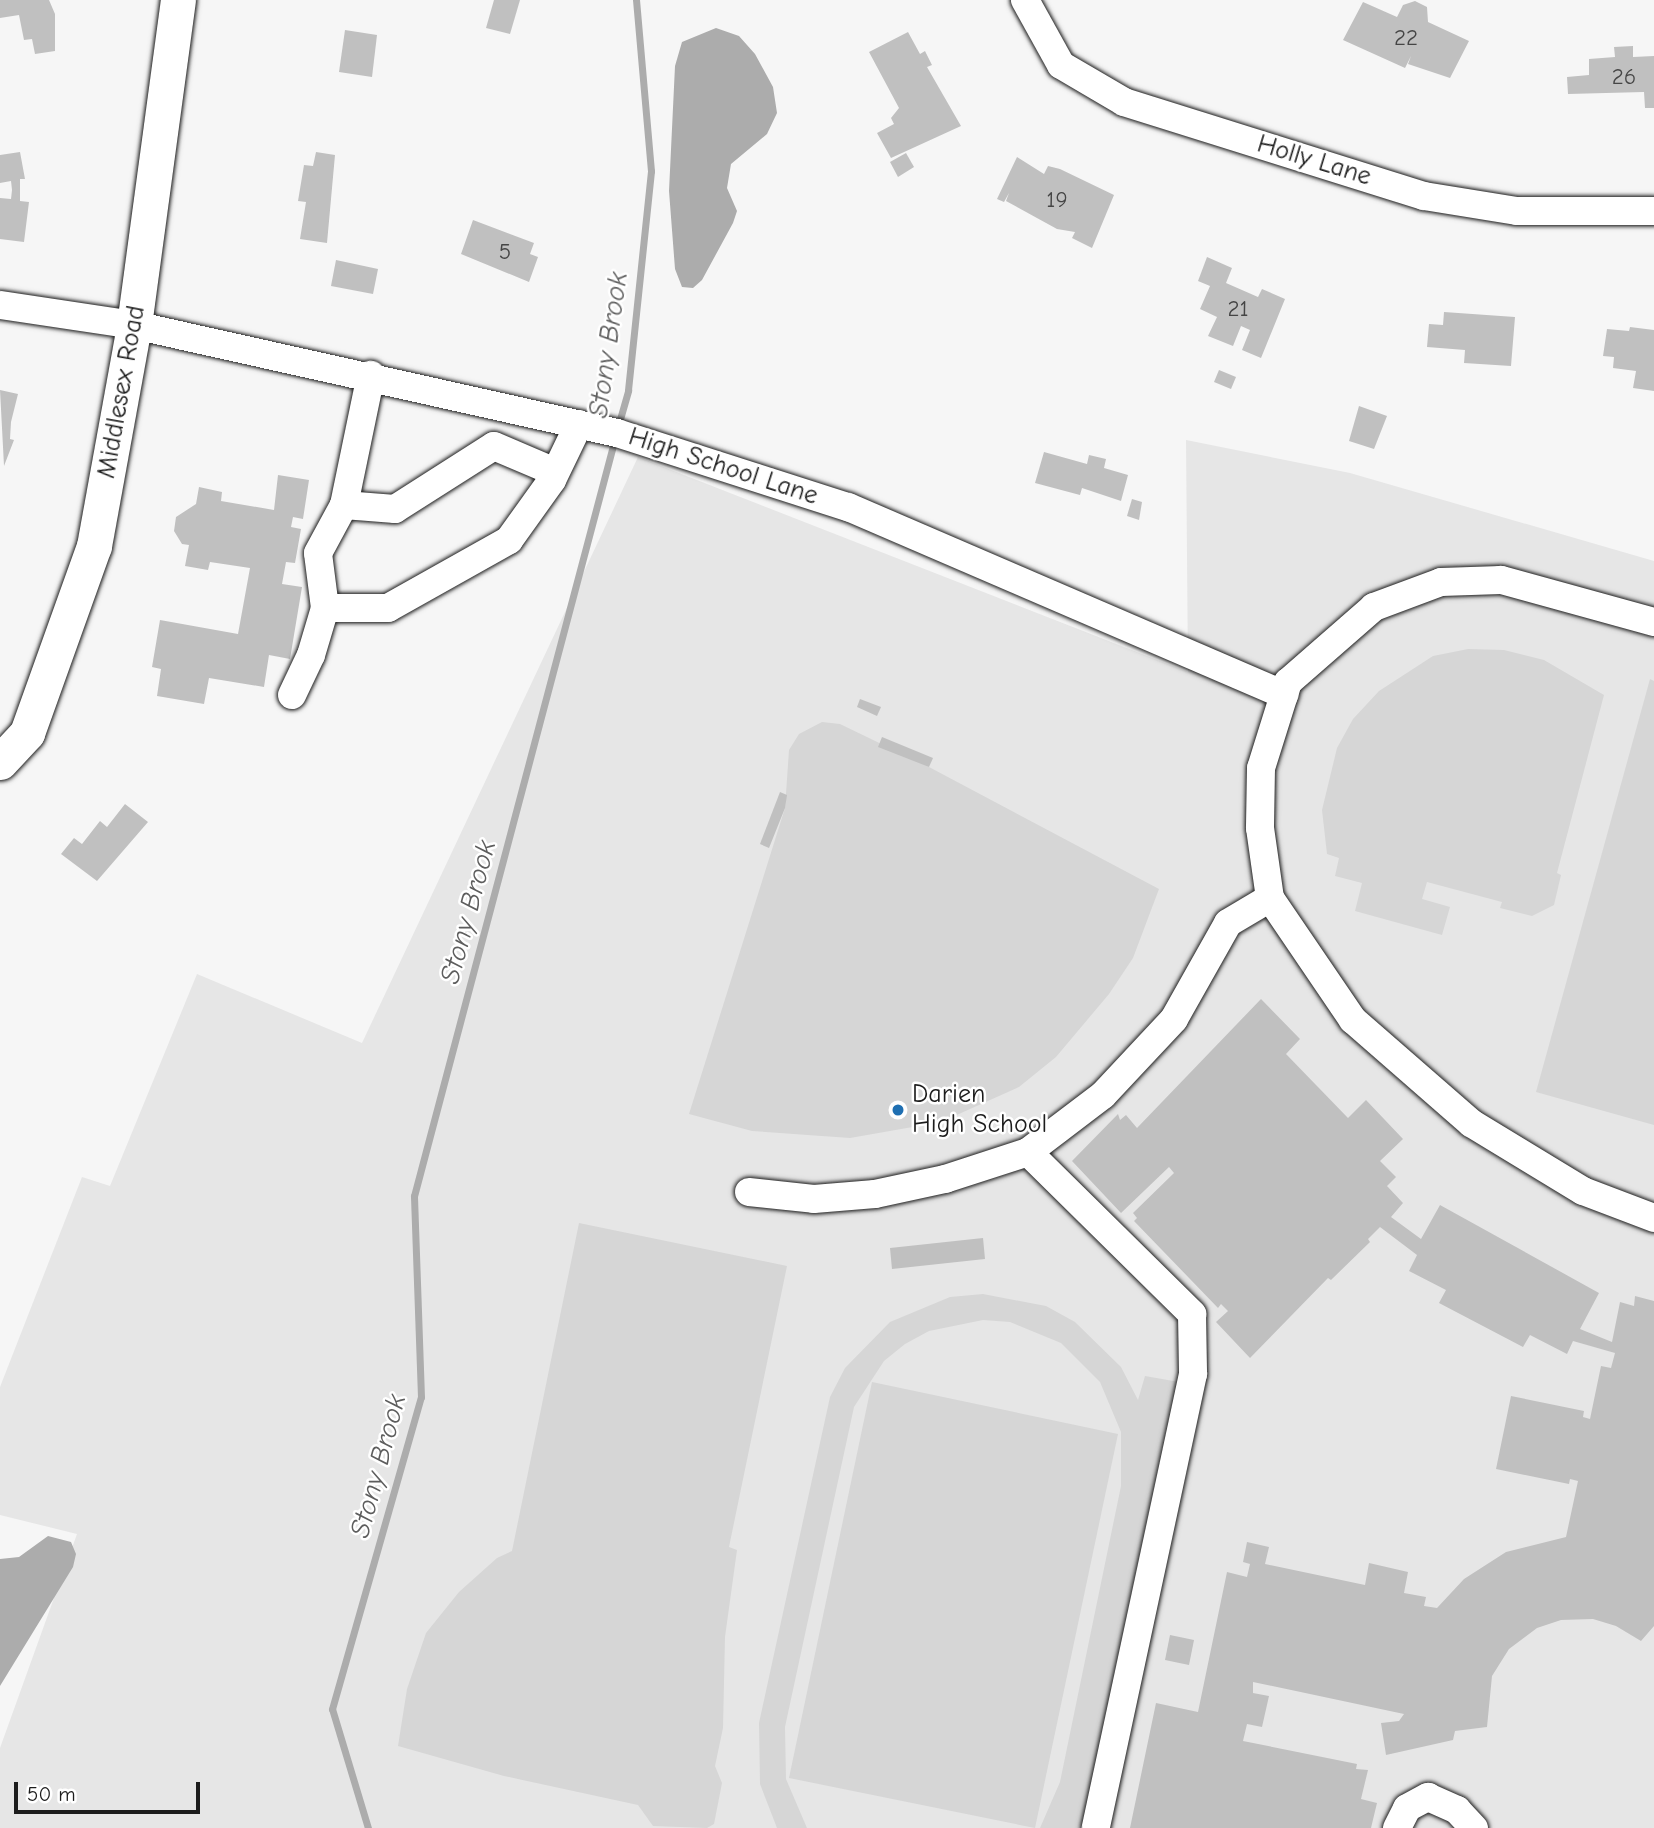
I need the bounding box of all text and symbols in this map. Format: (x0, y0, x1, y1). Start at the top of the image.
house number: 22 (1394, 24, 1418, 52)
house number: 26 (1612, 63, 1636, 91)
street label: Holly Lane (1253, 129, 1375, 193)
house number: 19 (1046, 186, 1068, 214)
house number: 5 (499, 238, 511, 266)
water label: Stony Brook (581, 270, 635, 420)
house number: 21 (1227, 295, 1249, 323)
street label: Middlesex Road (91, 303, 153, 481)
street label: High School Lane (624, 422, 822, 512)
water label: Stony Brook (433, 837, 503, 987)
place label: Darien High School (912, 1079, 1047, 1140)
marker: Darien High School (890, 1102, 906, 1118)
water label: Stony Brook (343, 1391, 413, 1541)
scale bar (18, 1769, 203, 1813)
text: 50 m (27, 1782, 76, 1806)

